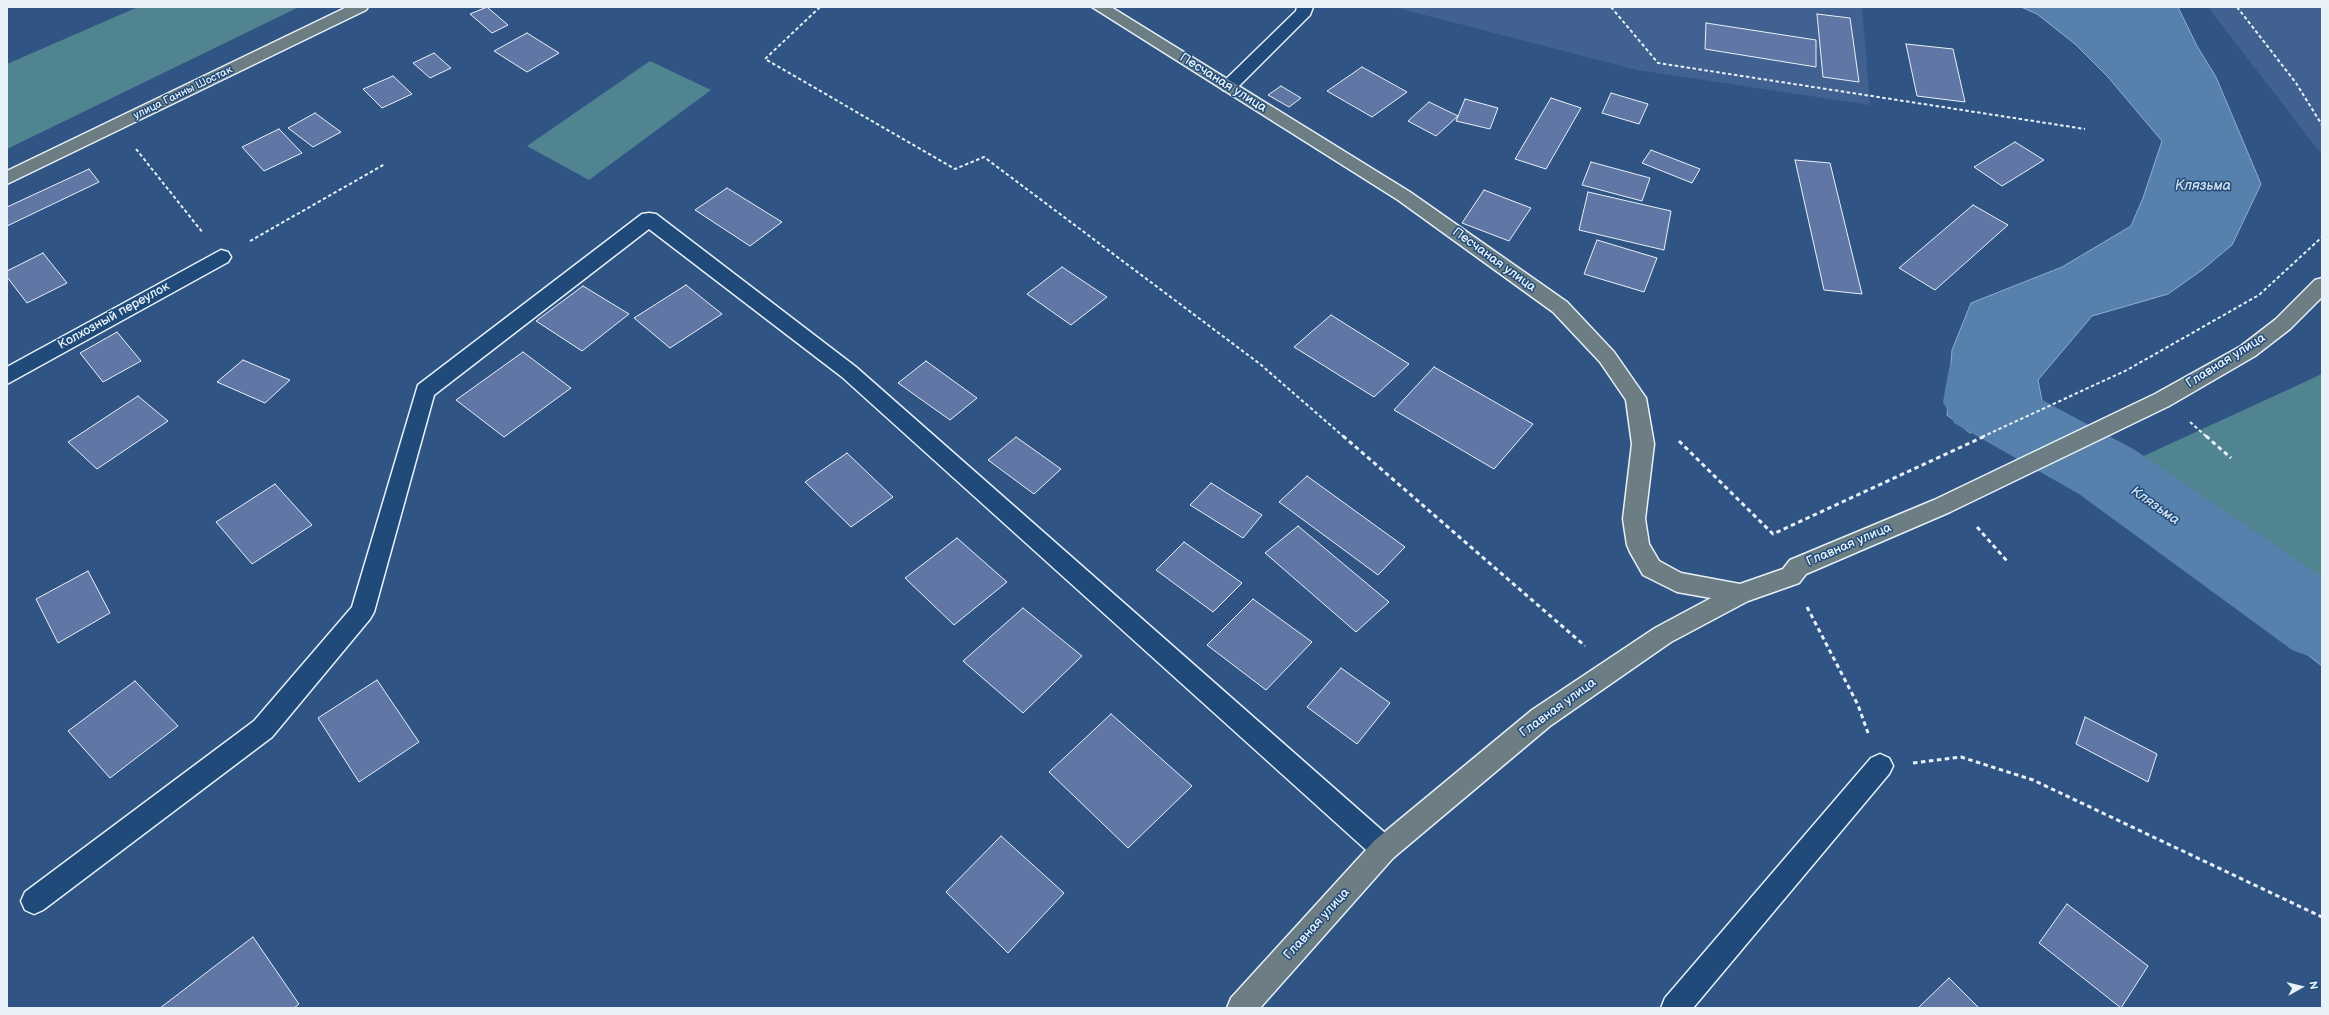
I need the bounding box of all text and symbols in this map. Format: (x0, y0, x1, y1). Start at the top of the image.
street label: Песчаная улица (1177, 50, 1269, 116)
street label: улица Ганны Шостак (131, 63, 235, 123)
water label: Клязьма (2175, 178, 2231, 194)
street label: Песчаная улица (1449, 224, 1539, 296)
street label: Колхозный переулок (55, 279, 173, 353)
street label: Главная улица (2183, 330, 2269, 392)
water label: Клязьма (2127, 483, 2183, 529)
street label: Главная улица (1804, 520, 1894, 570)
street label: Главная улица (1517, 675, 1599, 741)
street label: Главная улица (1281, 885, 1353, 963)
north arrow (2281, 967, 2321, 1007)
text: N (2306, 980, 2320, 990)

